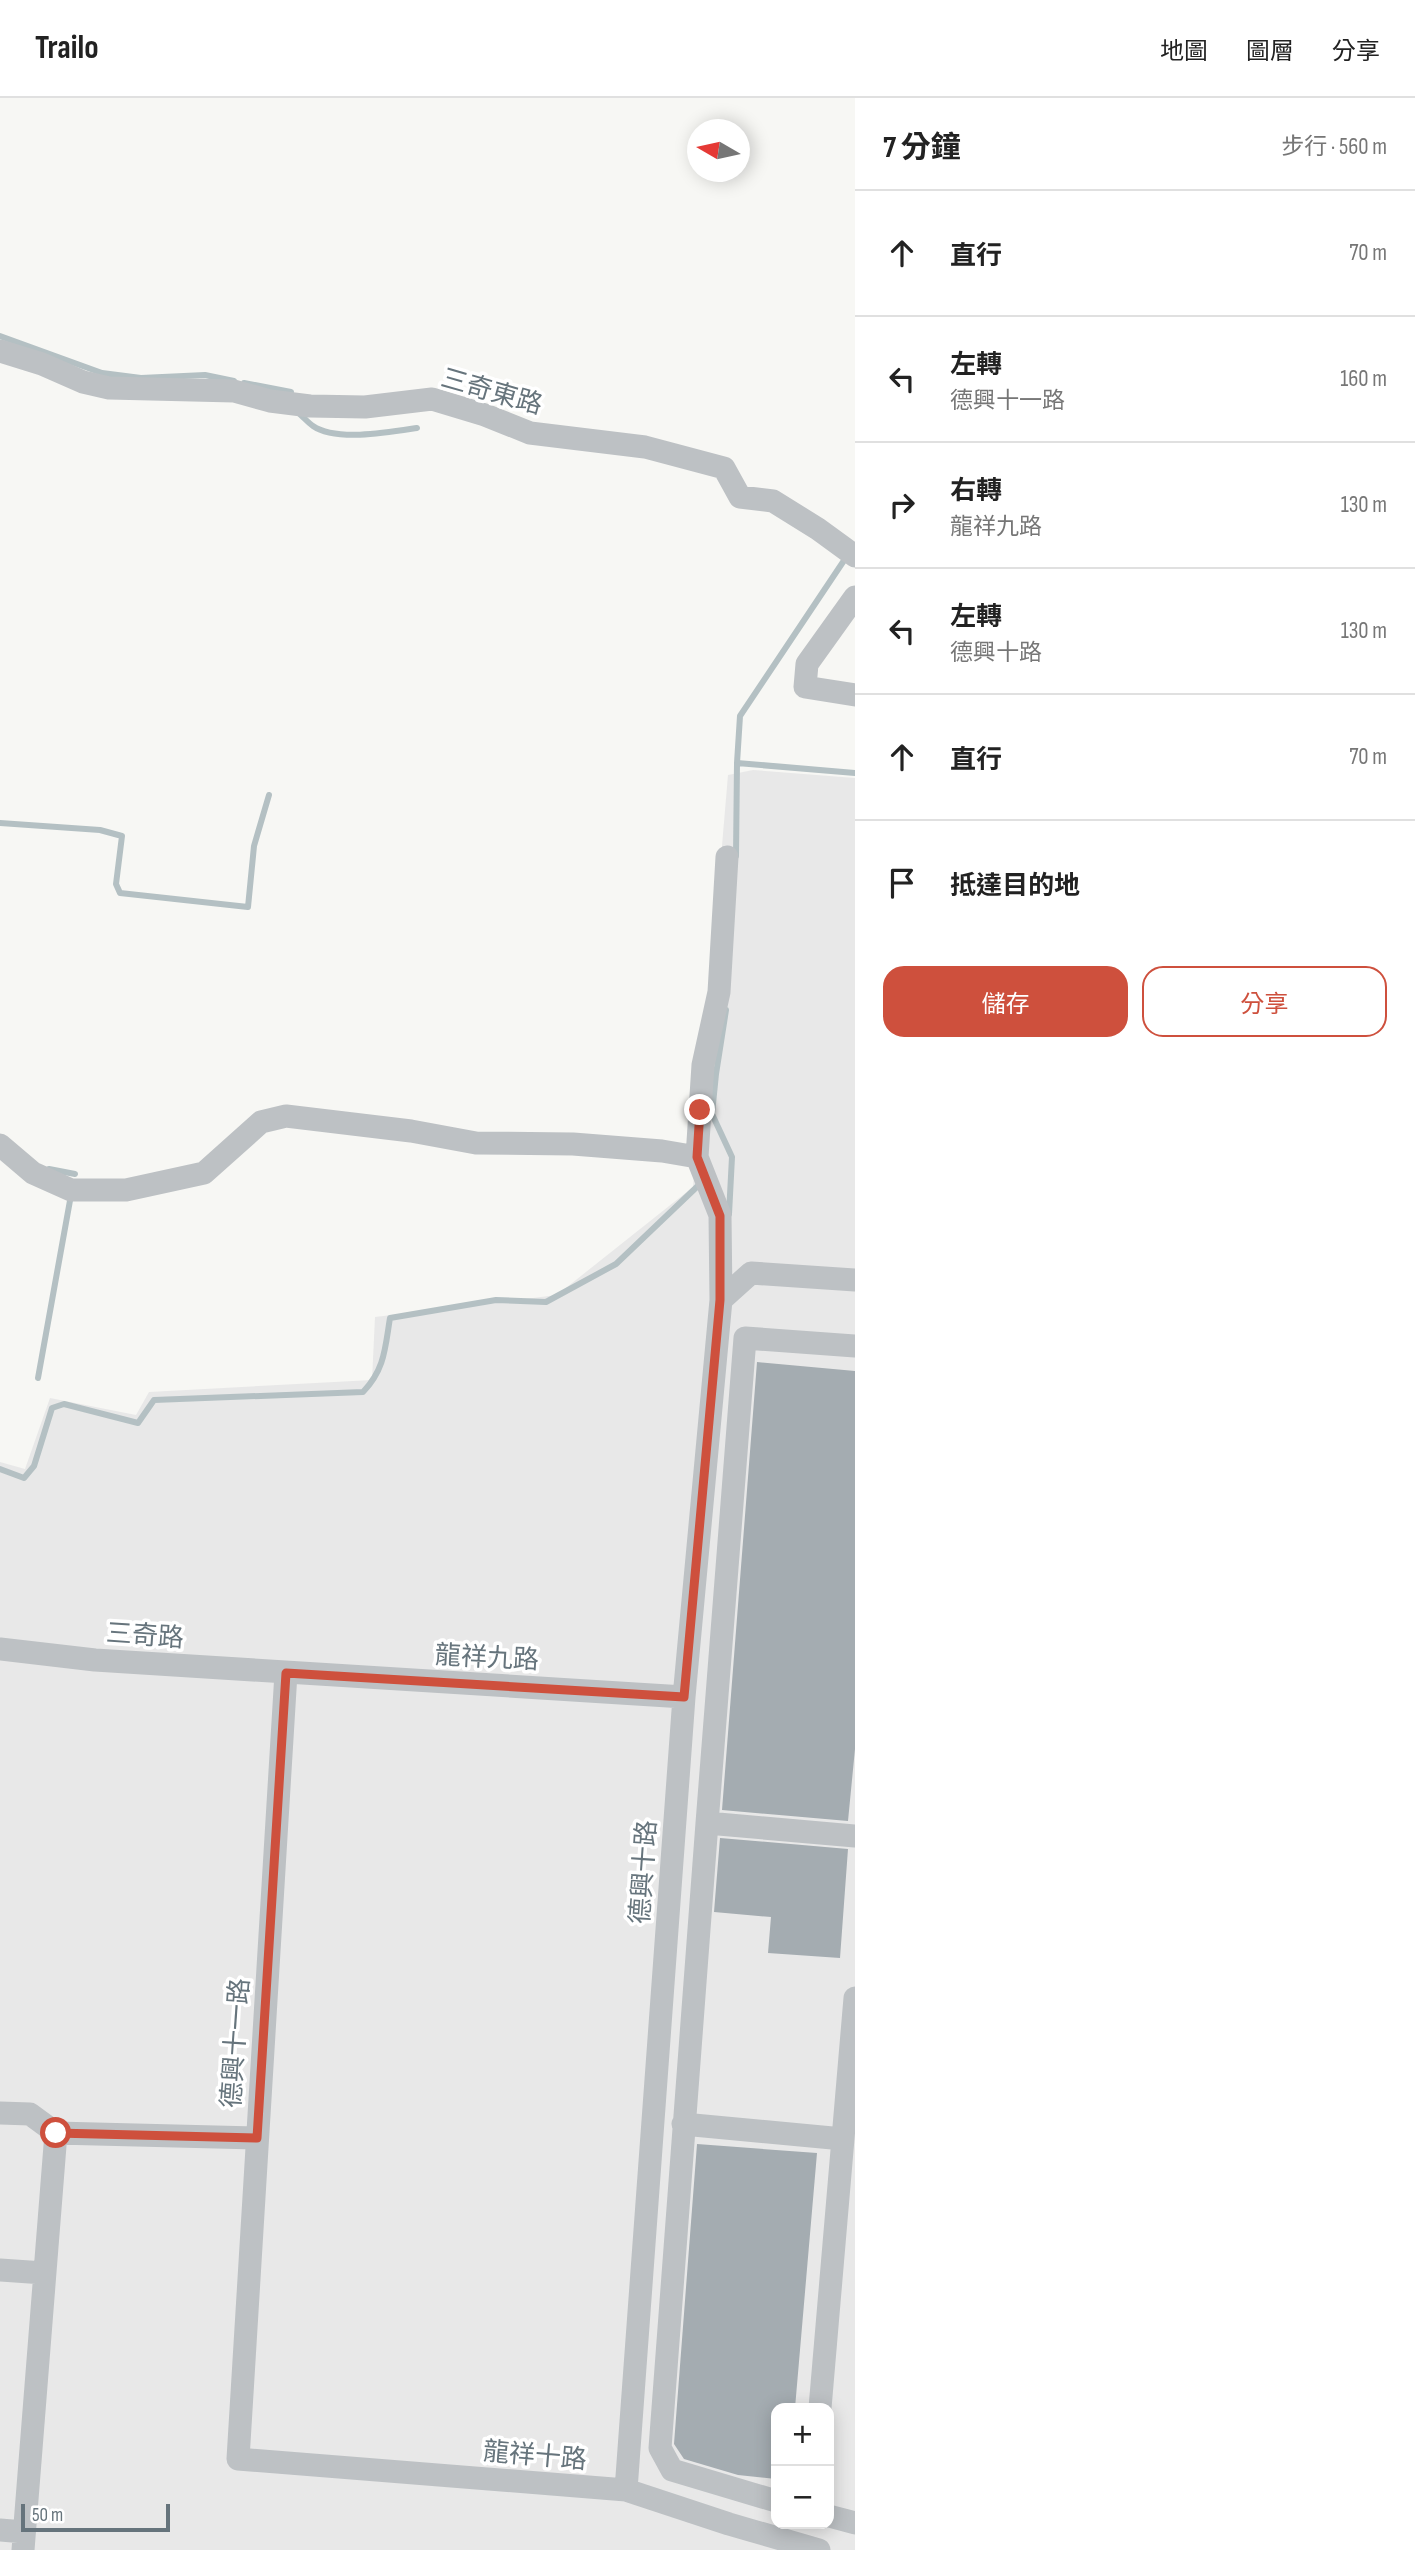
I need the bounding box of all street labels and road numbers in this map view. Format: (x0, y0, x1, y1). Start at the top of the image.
street label: 三奇東路 (437, 363, 546, 422)
street label: 三奇路 (105, 1618, 185, 1655)
street label: 龍祥九路 (434, 1640, 540, 1677)
street label: 德興十路 (625, 1819, 664, 1925)
street label: 德興十一路 (216, 1977, 256, 2109)
street label: 龍祥十路 (482, 2437, 588, 2476)

